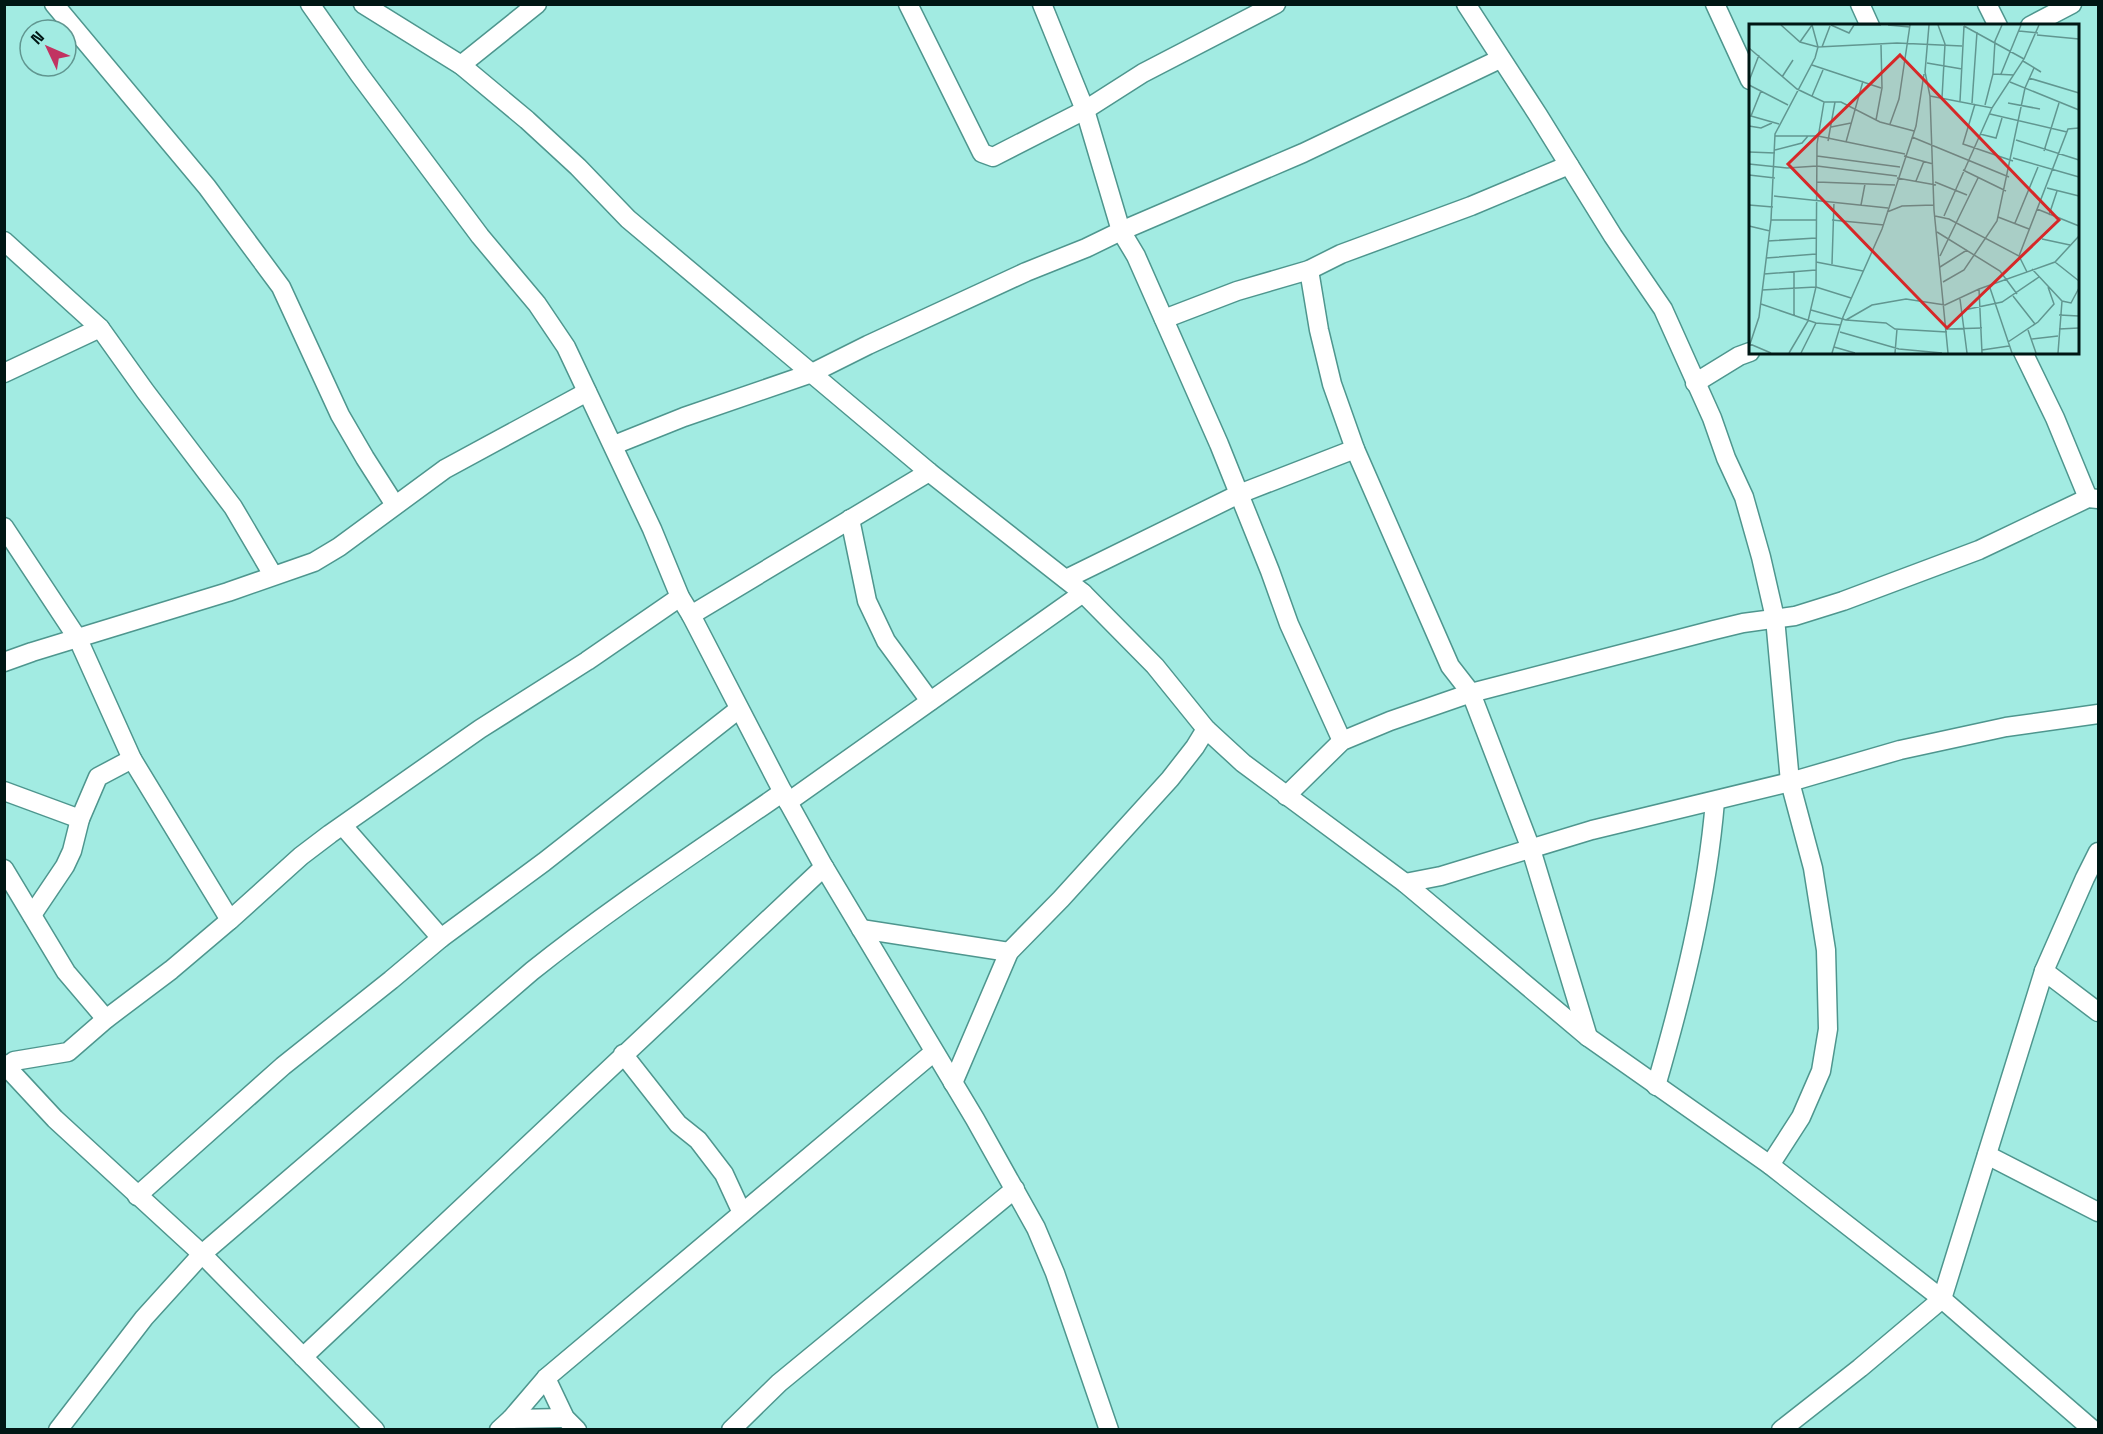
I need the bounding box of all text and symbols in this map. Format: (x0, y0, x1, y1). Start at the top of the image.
north arrow (18, 18, 78, 78)
inset map (1749, 24, 2079, 354)
text: N (26, 27, 49, 49)

